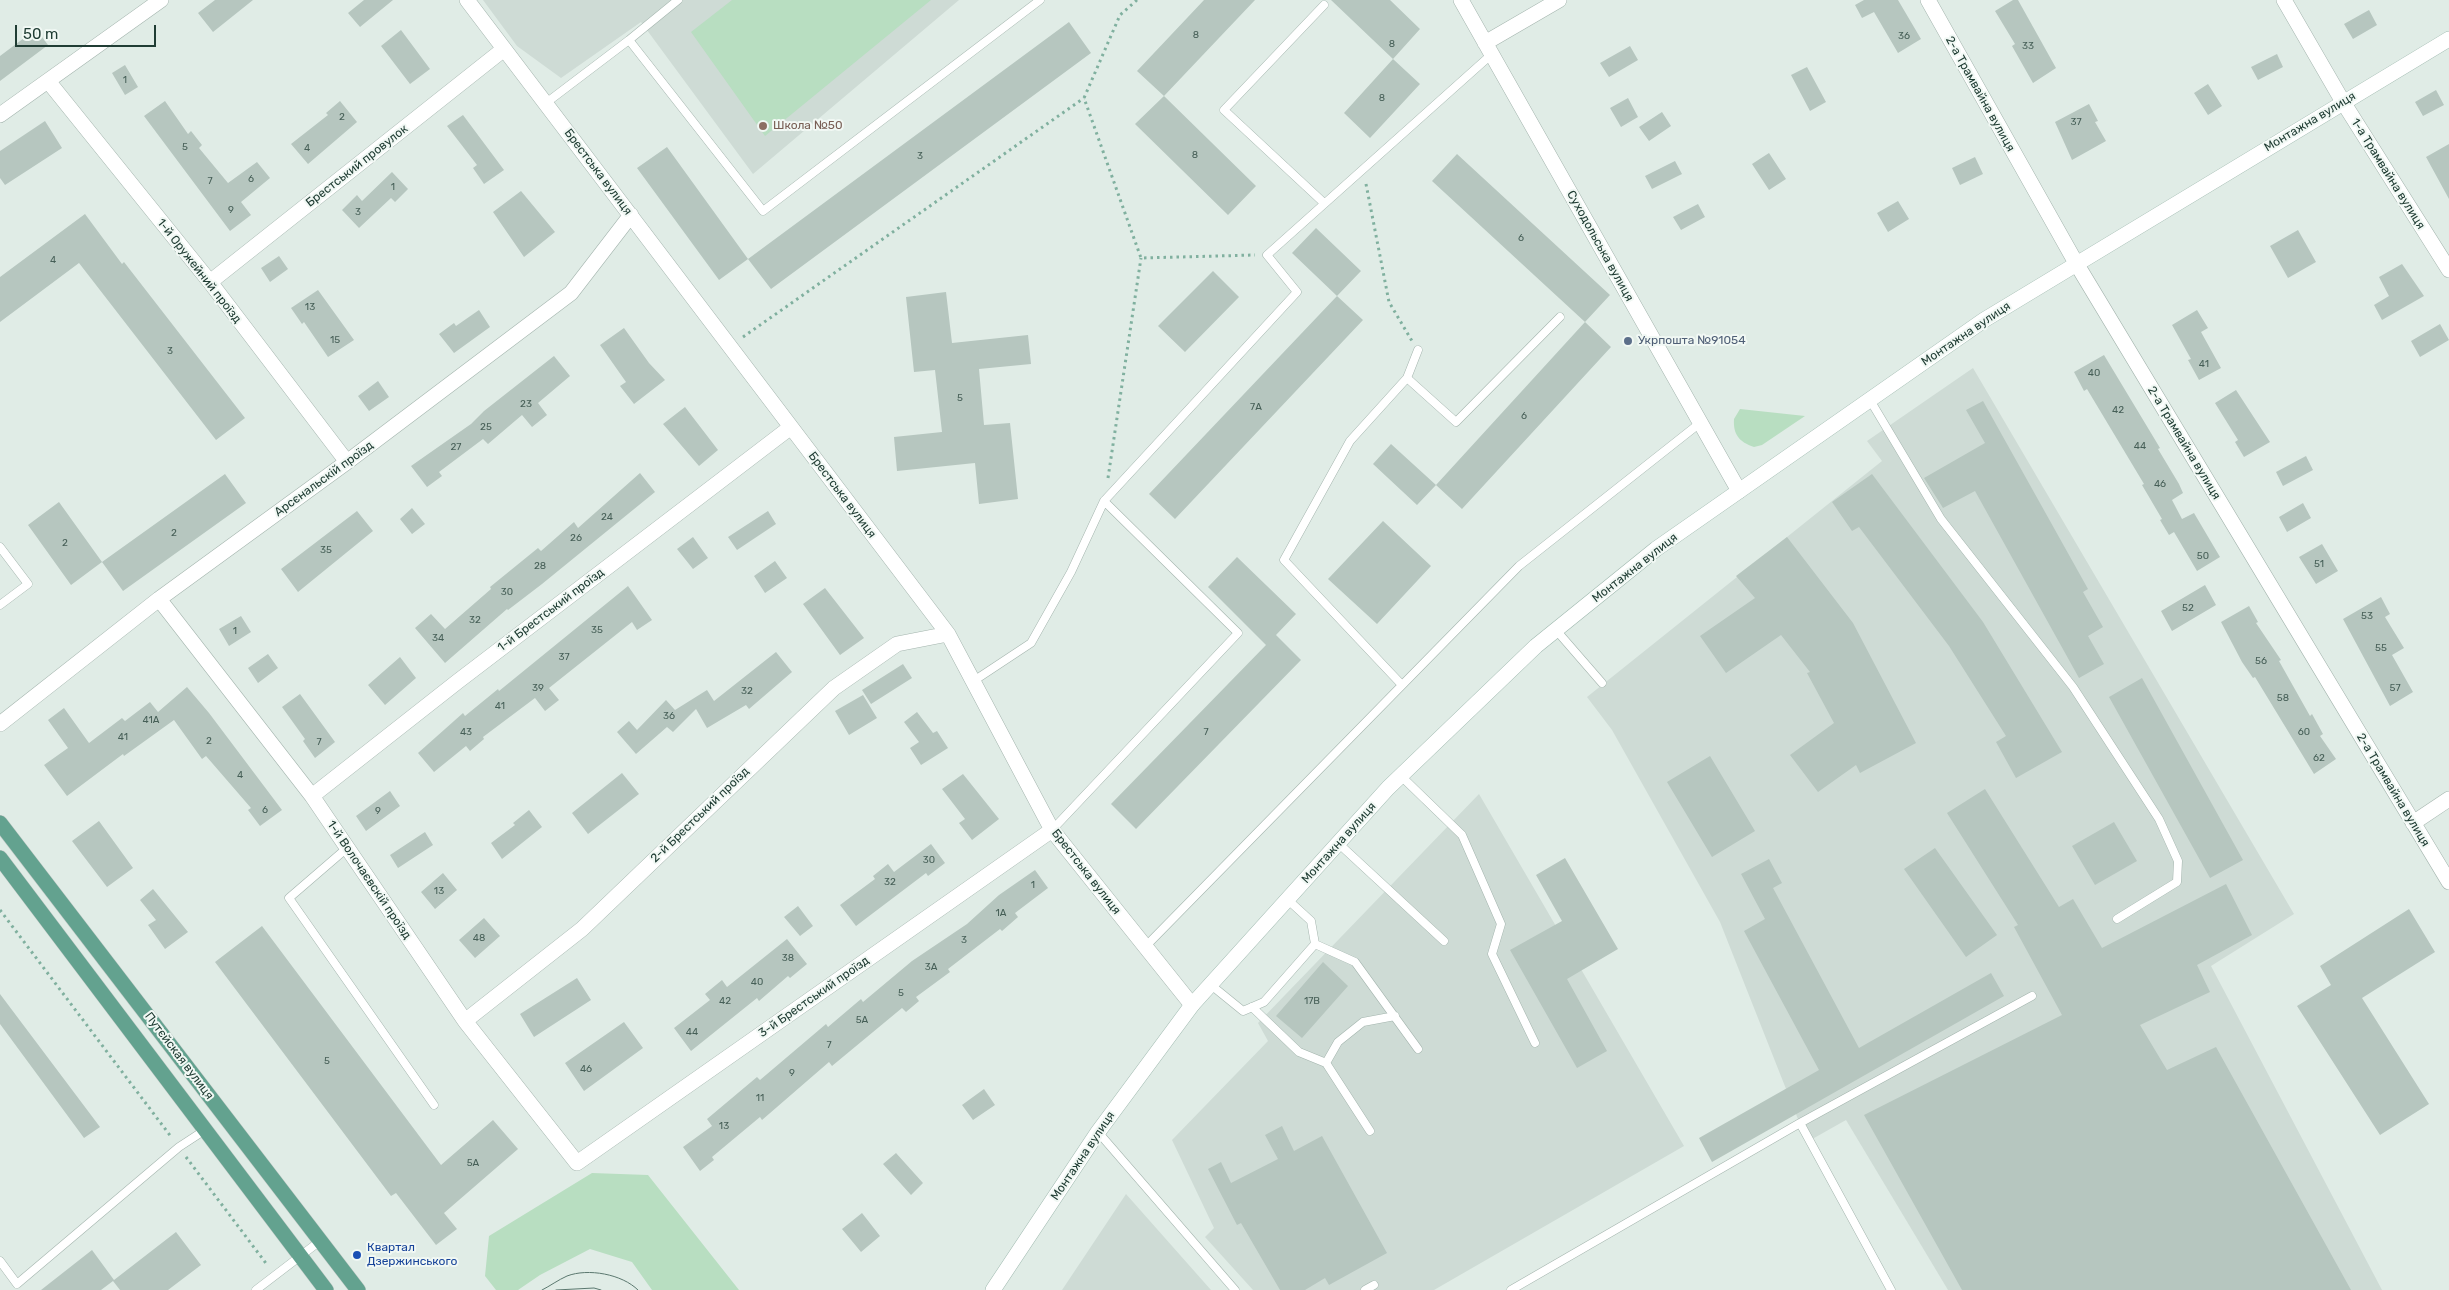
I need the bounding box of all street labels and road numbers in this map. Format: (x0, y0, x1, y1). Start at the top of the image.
street label: 2-а Трамвайна вулиця (1942, 34, 2018, 154)
street label: Монтажна вулиця (2262, 89, 2358, 155)
street label: 1-а Трамвайна вулиця (2348, 116, 2428, 232)
street label: Брестський провулок (303, 122, 411, 210)
street label: Брестська вулиця (561, 126, 635, 218)
street label: Суходольська вулиця (1563, 188, 1637, 304)
street label: 1-й Оружейний проїзд (154, 216, 244, 326)
street label: Монтажна вулиця (1919, 299, 2013, 369)
street label: 2-а Трамвайна вулиця (2144, 384, 2224, 502)
street label: Арсєнальскій проїзд (272, 438, 376, 520)
street label: Брестська вулиця (805, 449, 879, 541)
street label: Монтажна вулиця (1590, 530, 1680, 606)
street label: 1-й Брестський проїзд (495, 565, 607, 655)
street label: 2-а Трамвайна вулиця (2353, 731, 2433, 849)
street label: 2-й Брестський проїзд (648, 764, 752, 866)
street label: Монтажна вулиця (1299, 799, 1379, 887)
street label: 1-й Волочаєвскій проїзд (324, 818, 414, 942)
street label: Брестська вулиця (1048, 827, 1124, 917)
street label: 3-й Брестський проїзд (756, 953, 872, 1041)
street label: Путєйская вулиця (141, 1010, 217, 1102)
street label: Монтажна вулиця (1048, 1109, 1118, 1203)

